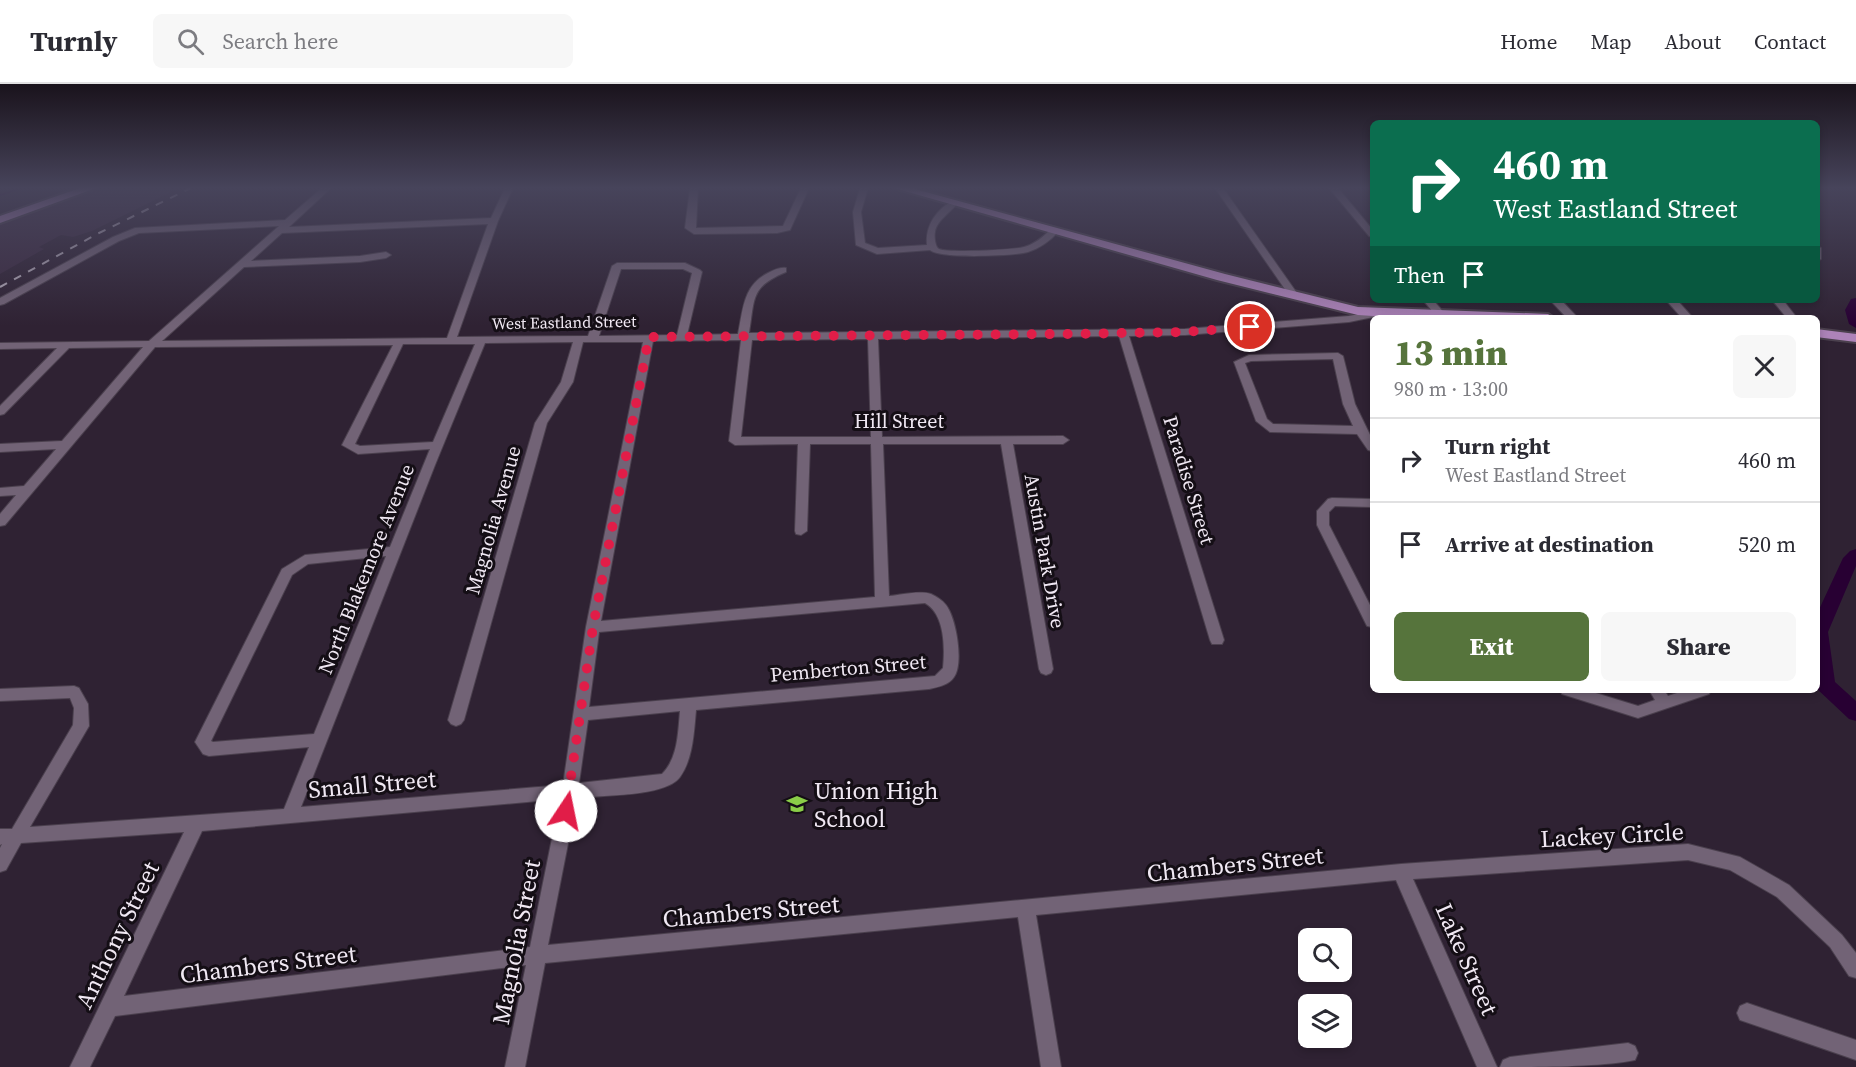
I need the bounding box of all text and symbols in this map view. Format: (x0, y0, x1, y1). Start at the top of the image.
search box (153, 14, 573, 68)
text: Turnly (30, 22, 117, 60)
icon: search (174, 25, 207, 58)
text: Search here (222, 26, 338, 56)
text: Home (1500, 27, 1558, 56)
text: Map (1591, 27, 1632, 56)
text: About (1665, 27, 1721, 56)
text: Contact (1754, 27, 1826, 56)
text: 460 m (1493, 135, 1608, 193)
icon: right (1394, 144, 1472, 222)
text: West Eastland Street (1493, 190, 1737, 227)
icon: arrive (1457, 258, 1490, 291)
text: Then (1394, 260, 1445, 290)
pin (1224, 301, 1275, 352)
street label: West Eastland Street (491, 310, 637, 334)
icon: arrive (1233, 310, 1266, 343)
text: 13 min (1394, 328, 1508, 377)
button: close (1733, 335, 1796, 398)
text: 980 m · 13:00 (1394, 375, 1508, 403)
street label: Hill Street (854, 407, 944, 435)
street label: Paradise Street (1156, 412, 1222, 548)
text: Turn right (1445, 431, 1550, 461)
street label: Magnolia Avenue (458, 442, 528, 598)
icon: right (1394, 444, 1427, 477)
text: 460 m (1738, 445, 1796, 475)
street label: North Blakemore Avenue (311, 460, 421, 678)
text: West Eastland Street (1445, 461, 1626, 489)
street label: Austin Park Drive (1018, 472, 1072, 630)
icon: arrive (1394, 528, 1427, 561)
text: Arrive at destination (1445, 529, 1654, 559)
text: 520 m (1738, 529, 1796, 559)
button: Exit (1394, 612, 1589, 681)
button: Share (1601, 612, 1796, 681)
street label: Pemberton Street (769, 647, 927, 689)
street label: Small Street (307, 762, 437, 806)
place label: Union High School (814, 774, 938, 835)
position arrow (534, 779, 598, 843)
school or university icon: Union High School (785, 792, 809, 816)
street label: Lackey Circle (1539, 815, 1685, 855)
street label: Chambers Street (1145, 838, 1325, 890)
street label: Anthony Street (67, 856, 167, 1014)
street label: Magnolia Street (484, 857, 548, 1027)
street label: Chambers Street (661, 887, 841, 935)
street label: Lake Street (1428, 898, 1506, 1020)
map controls (1298, 928, 1352, 1048)
button: search (1298, 928, 1352, 982)
street label: Chambers Street (178, 937, 358, 991)
button: layers (1298, 994, 1352, 1048)

